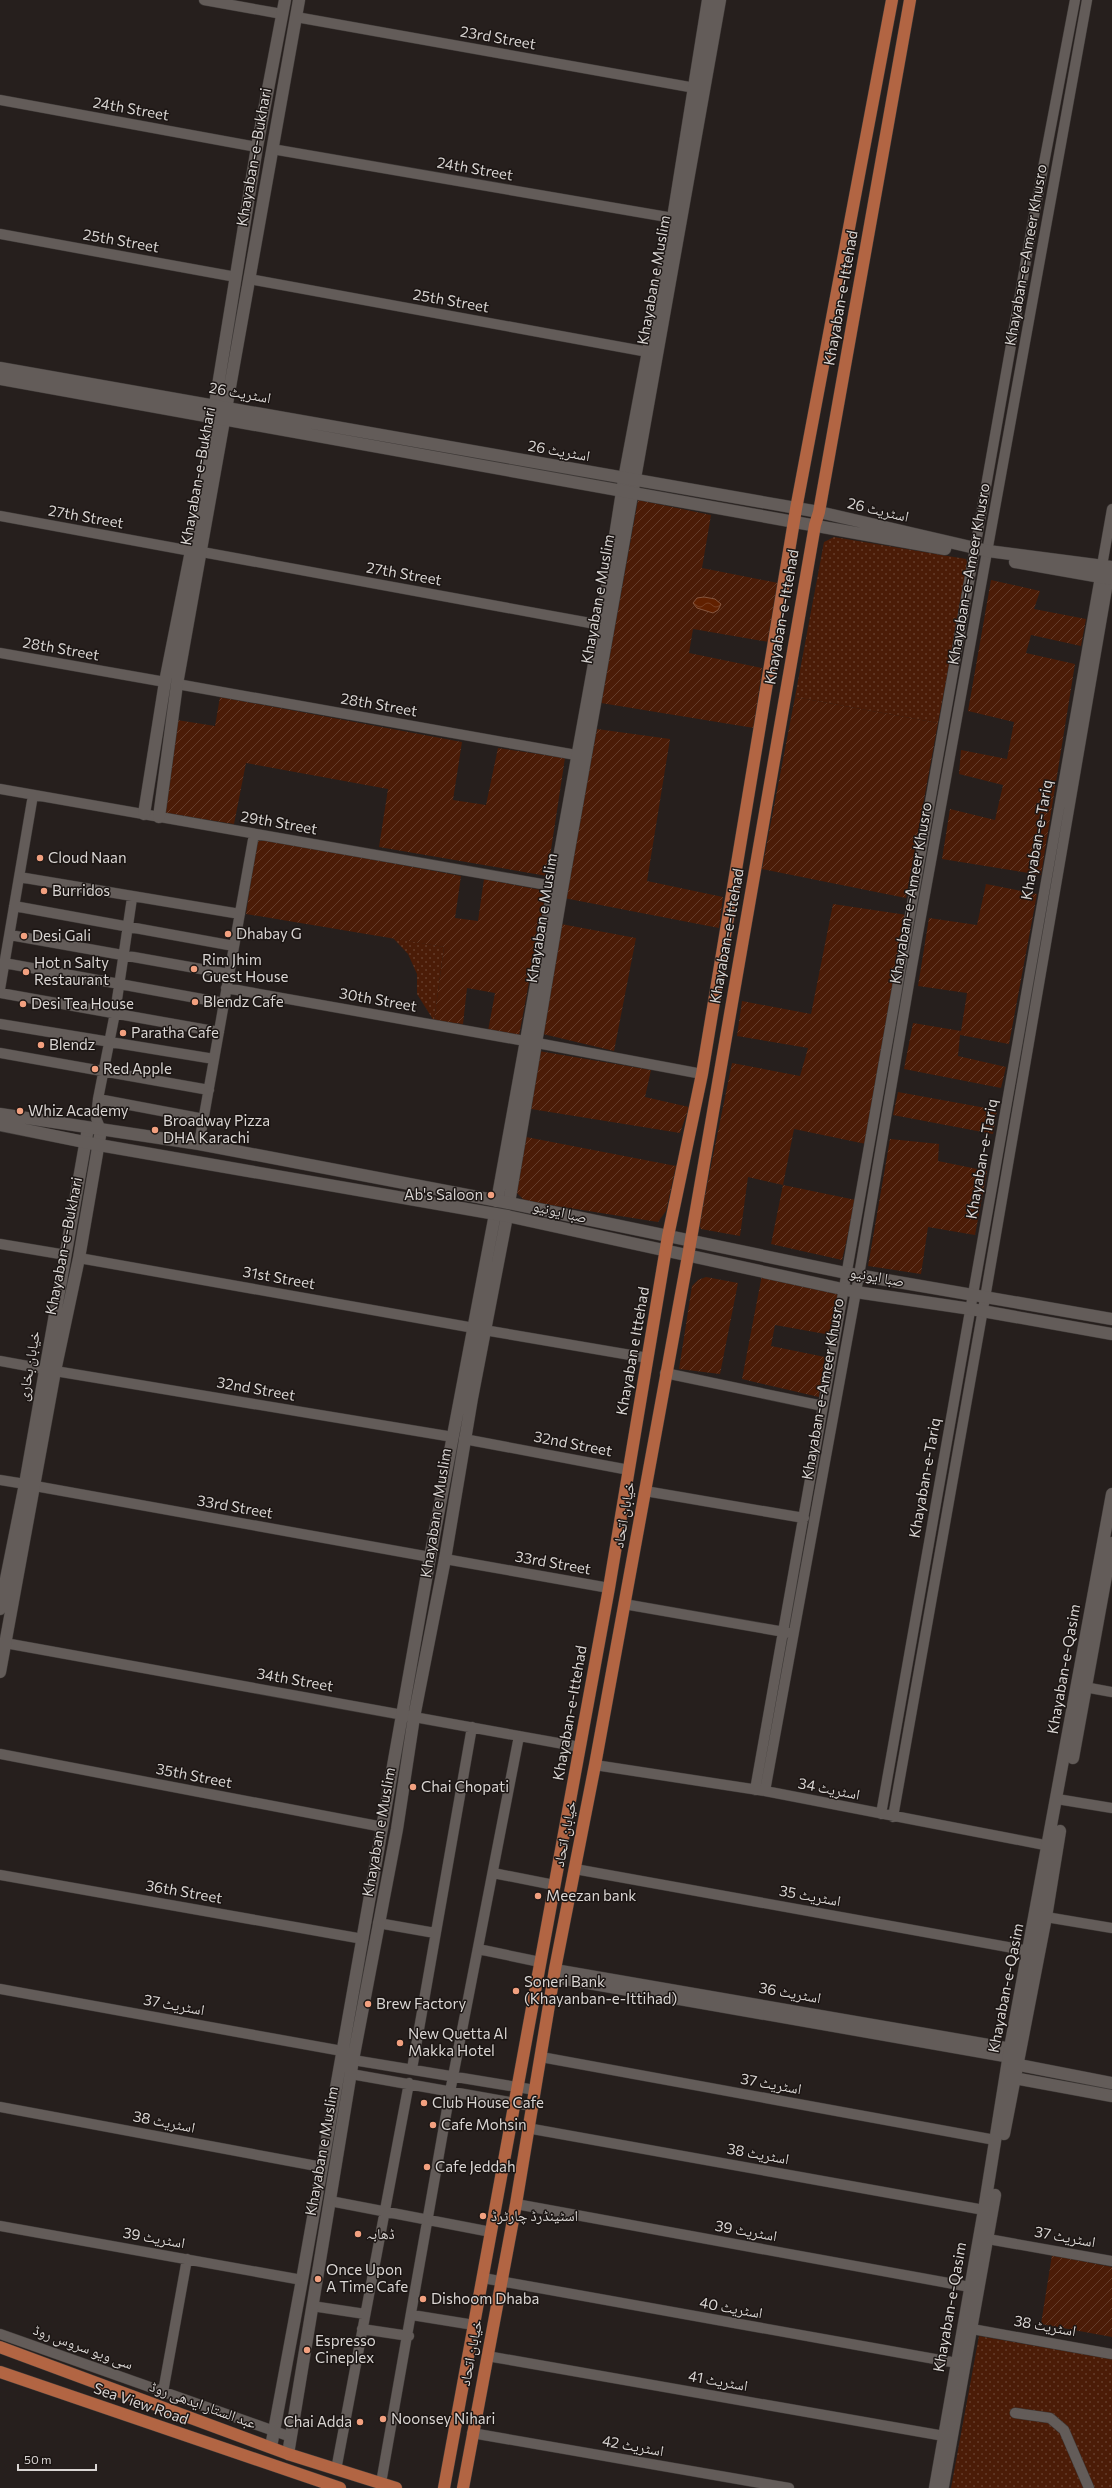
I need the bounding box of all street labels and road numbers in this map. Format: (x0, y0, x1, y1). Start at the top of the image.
street label: 23rd Street (459, 22, 537, 53)
street label: Khayaban-e-Bukhari (232, 86, 274, 227)
street label: 24th Street (92, 92, 171, 124)
street label: 24th Street (436, 152, 515, 184)
street label: Khayaban-e-Ameer Khusro (1000, 163, 1050, 347)
street label: Khayaban e Muslim (633, 214, 673, 346)
street label: 25th Street (82, 224, 161, 256)
street label: Khayaban-e-Ittehad (819, 229, 861, 367)
street label: 25th Street (412, 284, 491, 316)
street label: اسٹریٹ 26 (208, 378, 273, 407)
street label: Khayaban-e-Bukhari (176, 405, 218, 546)
street label: اسٹریٹ 26 (527, 436, 592, 465)
street label: Khayaban-e-Ameer Khusro (943, 482, 993, 666)
street label: اسٹریٹ 26 (845, 493, 911, 526)
street label: 27th Street (47, 501, 125, 531)
street label: Khayaban e Muslim (577, 533, 617, 665)
street label: Khayaban-e-Ittehad (760, 548, 802, 686)
street label: 27th Street (365, 558, 443, 588)
street label: 28th Street (21, 632, 101, 664)
street label: 28th Street (339, 688, 419, 720)
street label: Khayaban-e-Tariq (1017, 778, 1055, 901)
street label: Khayaban-e-Ameer Khusro (885, 801, 935, 985)
street label: 29th Street (239, 806, 319, 838)
street label: Khayaban e Muslim (522, 852, 560, 984)
street label: Khayaban-e-Ittehad (705, 867, 747, 1005)
street label: 30th Street (338, 983, 418, 1015)
street label: Khayaban-e-Tariq (962, 1097, 1000, 1220)
street label: Khayaban-e-Bukhari (41, 1175, 85, 1316)
street label: صبا ایونیو (531, 1196, 589, 1227)
street label: 31st Street (242, 1262, 317, 1292)
street label: صبا ایونیو (848, 1262, 906, 1291)
street label: Khayaban e Ittehad (612, 1285, 652, 1416)
street label: Khayaban-e-Ameer Khusro (797, 1297, 847, 1481)
street label: خیابان بخاری (13, 1329, 45, 1403)
street label: 32nd Street (216, 1372, 297, 1404)
street label: Khayaban-e-Tariq (905, 1416, 943, 1539)
street label: 32nd Street (533, 1427, 614, 1459)
street label: Khayaban e Muslim (416, 1447, 454, 1579)
street label: خیابان اتحاد (608, 1480, 640, 1550)
street label: 33rd Street (196, 1490, 275, 1522)
street label: 33rd Street (514, 1546, 593, 1578)
street label: Khayaban-e-Qasim (1043, 1602, 1083, 1735)
street label: Khayaban-e-Ittehad (548, 1644, 590, 1782)
street label: 34th Street (255, 1663, 335, 1695)
street label: 35th Street (155, 1759, 234, 1791)
street label: Khayaban e Muslim (358, 1766, 398, 1898)
street label: اسٹریٹ 34 (796, 1773, 862, 1804)
street label: خیابان اتحاد (549, 1799, 581, 1869)
street label: 36th Street (144, 1875, 224, 1907)
street label: اسٹریٹ 35 (778, 1881, 842, 1910)
street label: Khayaban-e-Qasim (984, 1922, 1026, 2054)
street label: اسٹریٹ 36 (757, 1978, 823, 2007)
street label: اسٹریٹ 37 (142, 1990, 206, 2019)
street label: اسٹریٹ 37 (739, 2069, 803, 2098)
street label: Khayaban e Muslim (301, 2085, 341, 2217)
street label: اسٹریٹ 38 (131, 2106, 197, 2137)
street label: اسٹریٹ 38 (725, 2139, 791, 2168)
street label: اسٹریٹ 39 (713, 2216, 779, 2245)
street label: اسٹریٹ 37 (1033, 2222, 1097, 2251)
street label: اسٹریٹ 39 (121, 2223, 187, 2252)
street label: Khayaban-e-Qasim (929, 2240, 969, 2373)
street label: اسٹریٹ 40 (698, 2293, 764, 2322)
street label: اسٹریٹ 38 (1012, 2311, 1078, 2340)
street label: خیابان اتحاد (455, 2318, 487, 2388)
street label: سی ویو سروس روڈ (30, 2320, 136, 2374)
street label: اسٹریٹ 41 (687, 2366, 749, 2395)
street label: عبد الستار ایدھی روڈ (147, 2376, 260, 2434)
street label: Sea View Road (91, 2378, 191, 2428)
street label: اسٹریٹ 42 (601, 2431, 665, 2460)

